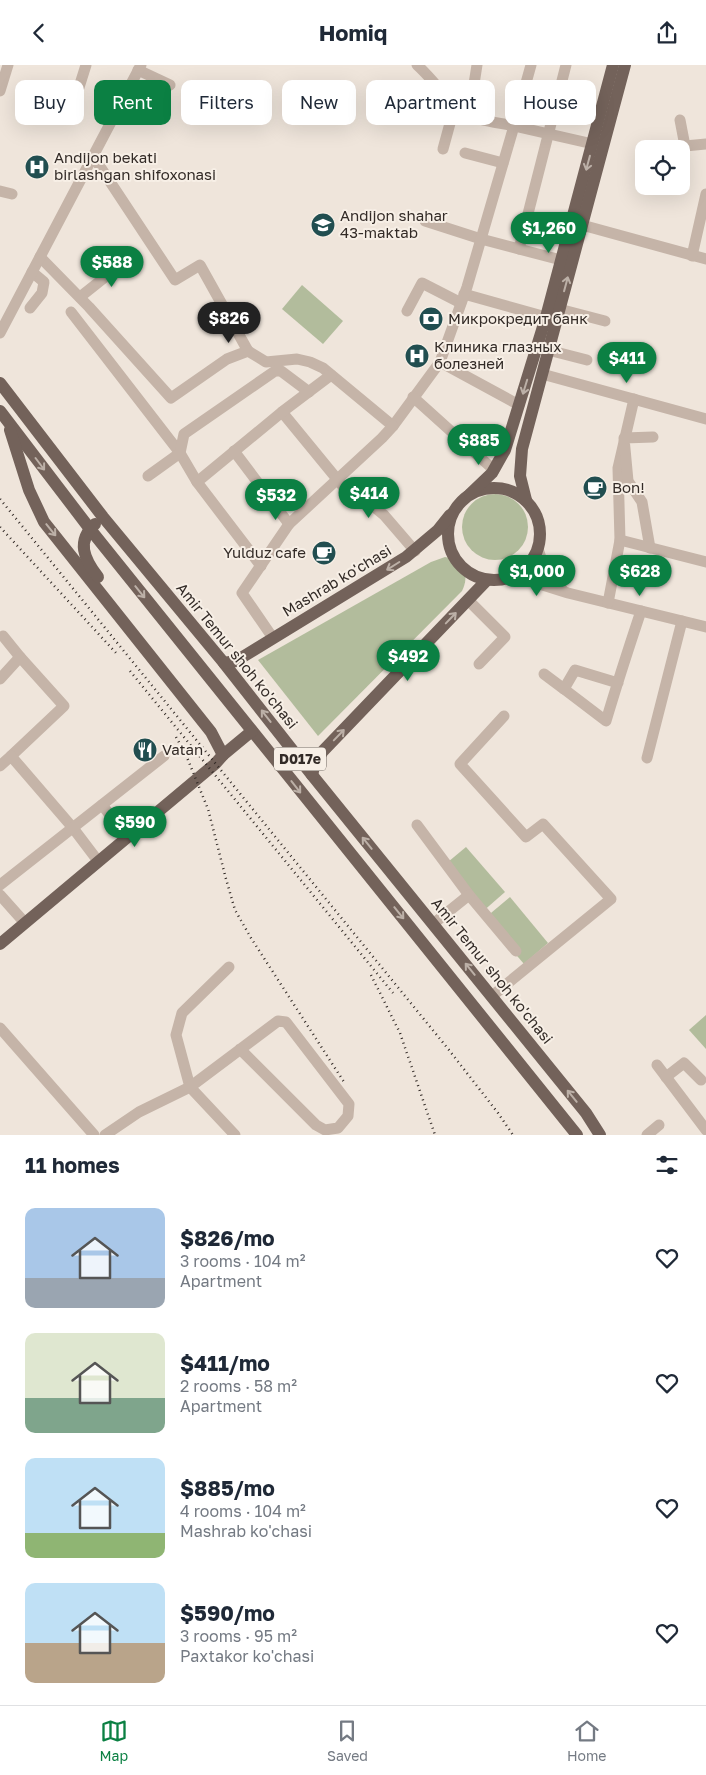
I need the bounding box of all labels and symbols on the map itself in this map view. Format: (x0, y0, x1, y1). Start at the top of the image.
place label: Аndijon bekati birlashgan shifoxonasi (54, 148, 216, 183)
hospital icon: Аndijon bekati birlashgan shifoxonasi (24, 154, 50, 180)
one-way arrow (583, 155, 592, 171)
place label: Andijon shahar 43-maktab (340, 206, 448, 241)
pin: $1,260 (508, 211, 590, 254)
school or university icon: Andijon shahar 43-maktab (310, 212, 336, 238)
pin: $588 (82, 245, 142, 288)
one-way arrow (562, 276, 571, 292)
pin: $826 (199, 301, 259, 344)
bank icon: Микрокредит банк (418, 306, 444, 332)
place label: Микрокредит банк (448, 309, 588, 327)
place label: Клиника глазных болезней (434, 337, 562, 372)
pin: $411 (597, 341, 657, 384)
hospital icon: Клиника глазных болезней (404, 343, 430, 369)
one-way arrow (520, 378, 529, 394)
pin: $885 (449, 423, 509, 466)
one-way arrow (35, 457, 45, 471)
cafe icon: Bon! (582, 475, 608, 501)
pin: $414 (339, 477, 399, 519)
place label: Bon! (612, 478, 645, 496)
pin: $532 (246, 479, 306, 521)
one-way arrow (45, 524, 56, 537)
cafe icon: Yulduz cafe (311, 540, 337, 566)
street label: Mashrab ko'chasi (279, 541, 394, 620)
place label: Yulduz cafe (223, 543, 306, 561)
pin: $1,000 (496, 555, 578, 597)
pin: $628 (610, 555, 670, 597)
one-way arrow (387, 561, 401, 571)
street label: Amir Temur shoh ko'chasi (173, 579, 302, 732)
one-way arrow (135, 585, 146, 598)
one-way arrow (445, 611, 457, 624)
pin: $492 (378, 639, 438, 682)
one-way arrow (261, 709, 271, 723)
one-way arrow (332, 729, 345, 741)
restaurant icon: Vatan (132, 737, 158, 763)
place label: Vatan (162, 740, 203, 758)
road number: D017e (274, 747, 326, 771)
one-way arrow (291, 780, 302, 793)
pin: $590 (105, 805, 165, 848)
one-way arrow (362, 837, 373, 850)
street label: Amir Temur shoh ko'chasi (428, 894, 557, 1047)
one-way arrow (393, 907, 404, 920)
one-way arrow (464, 963, 475, 976)
one-way arrow (566, 1089, 577, 1102)

